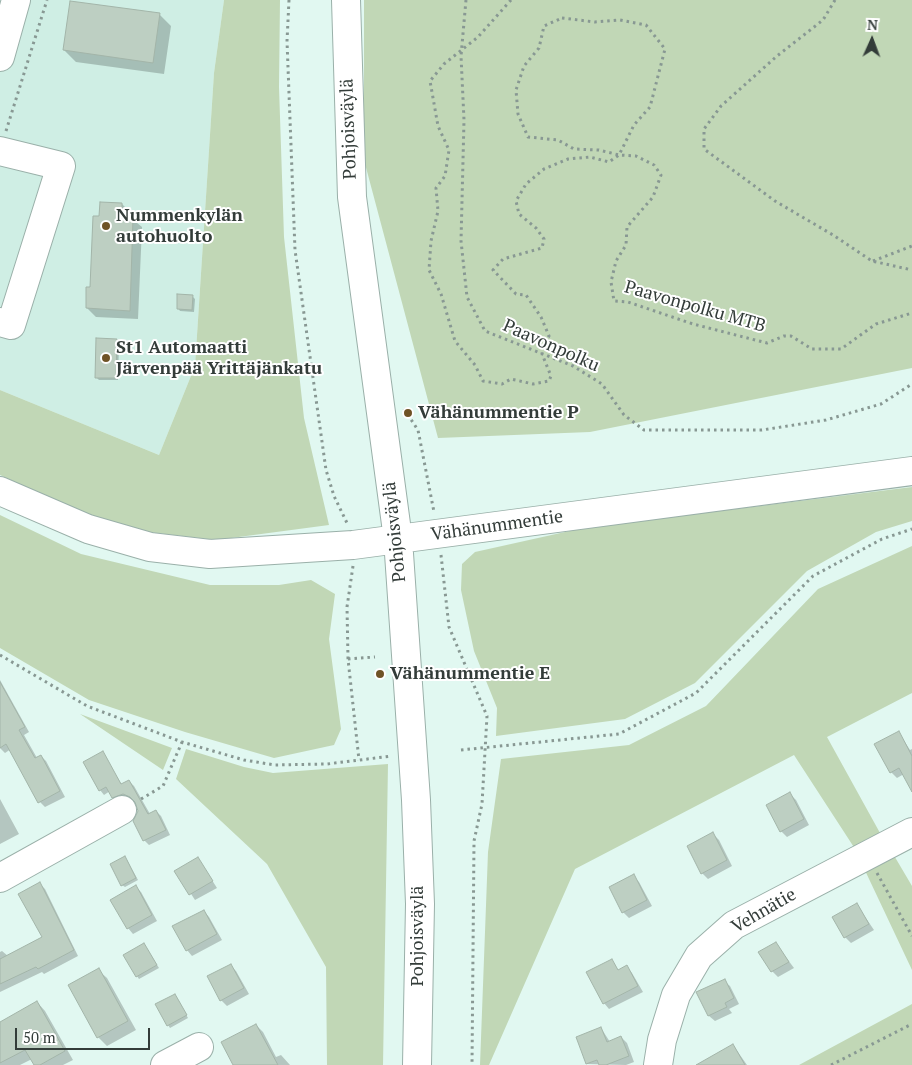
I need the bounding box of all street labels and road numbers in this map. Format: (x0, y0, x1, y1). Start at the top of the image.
street label: Pohjoisväylä (336, 78, 362, 180)
street label: Paavonpolku MTB (622, 277, 768, 337)
street label: Paavonpolku (499, 315, 603, 377)
street label: Pohjoisväylä (379, 481, 411, 583)
street label: Vähänummentie (429, 506, 565, 546)
street label: Vehnätie (728, 884, 800, 938)
street label: Pohjoisväylä (407, 886, 429, 986)

